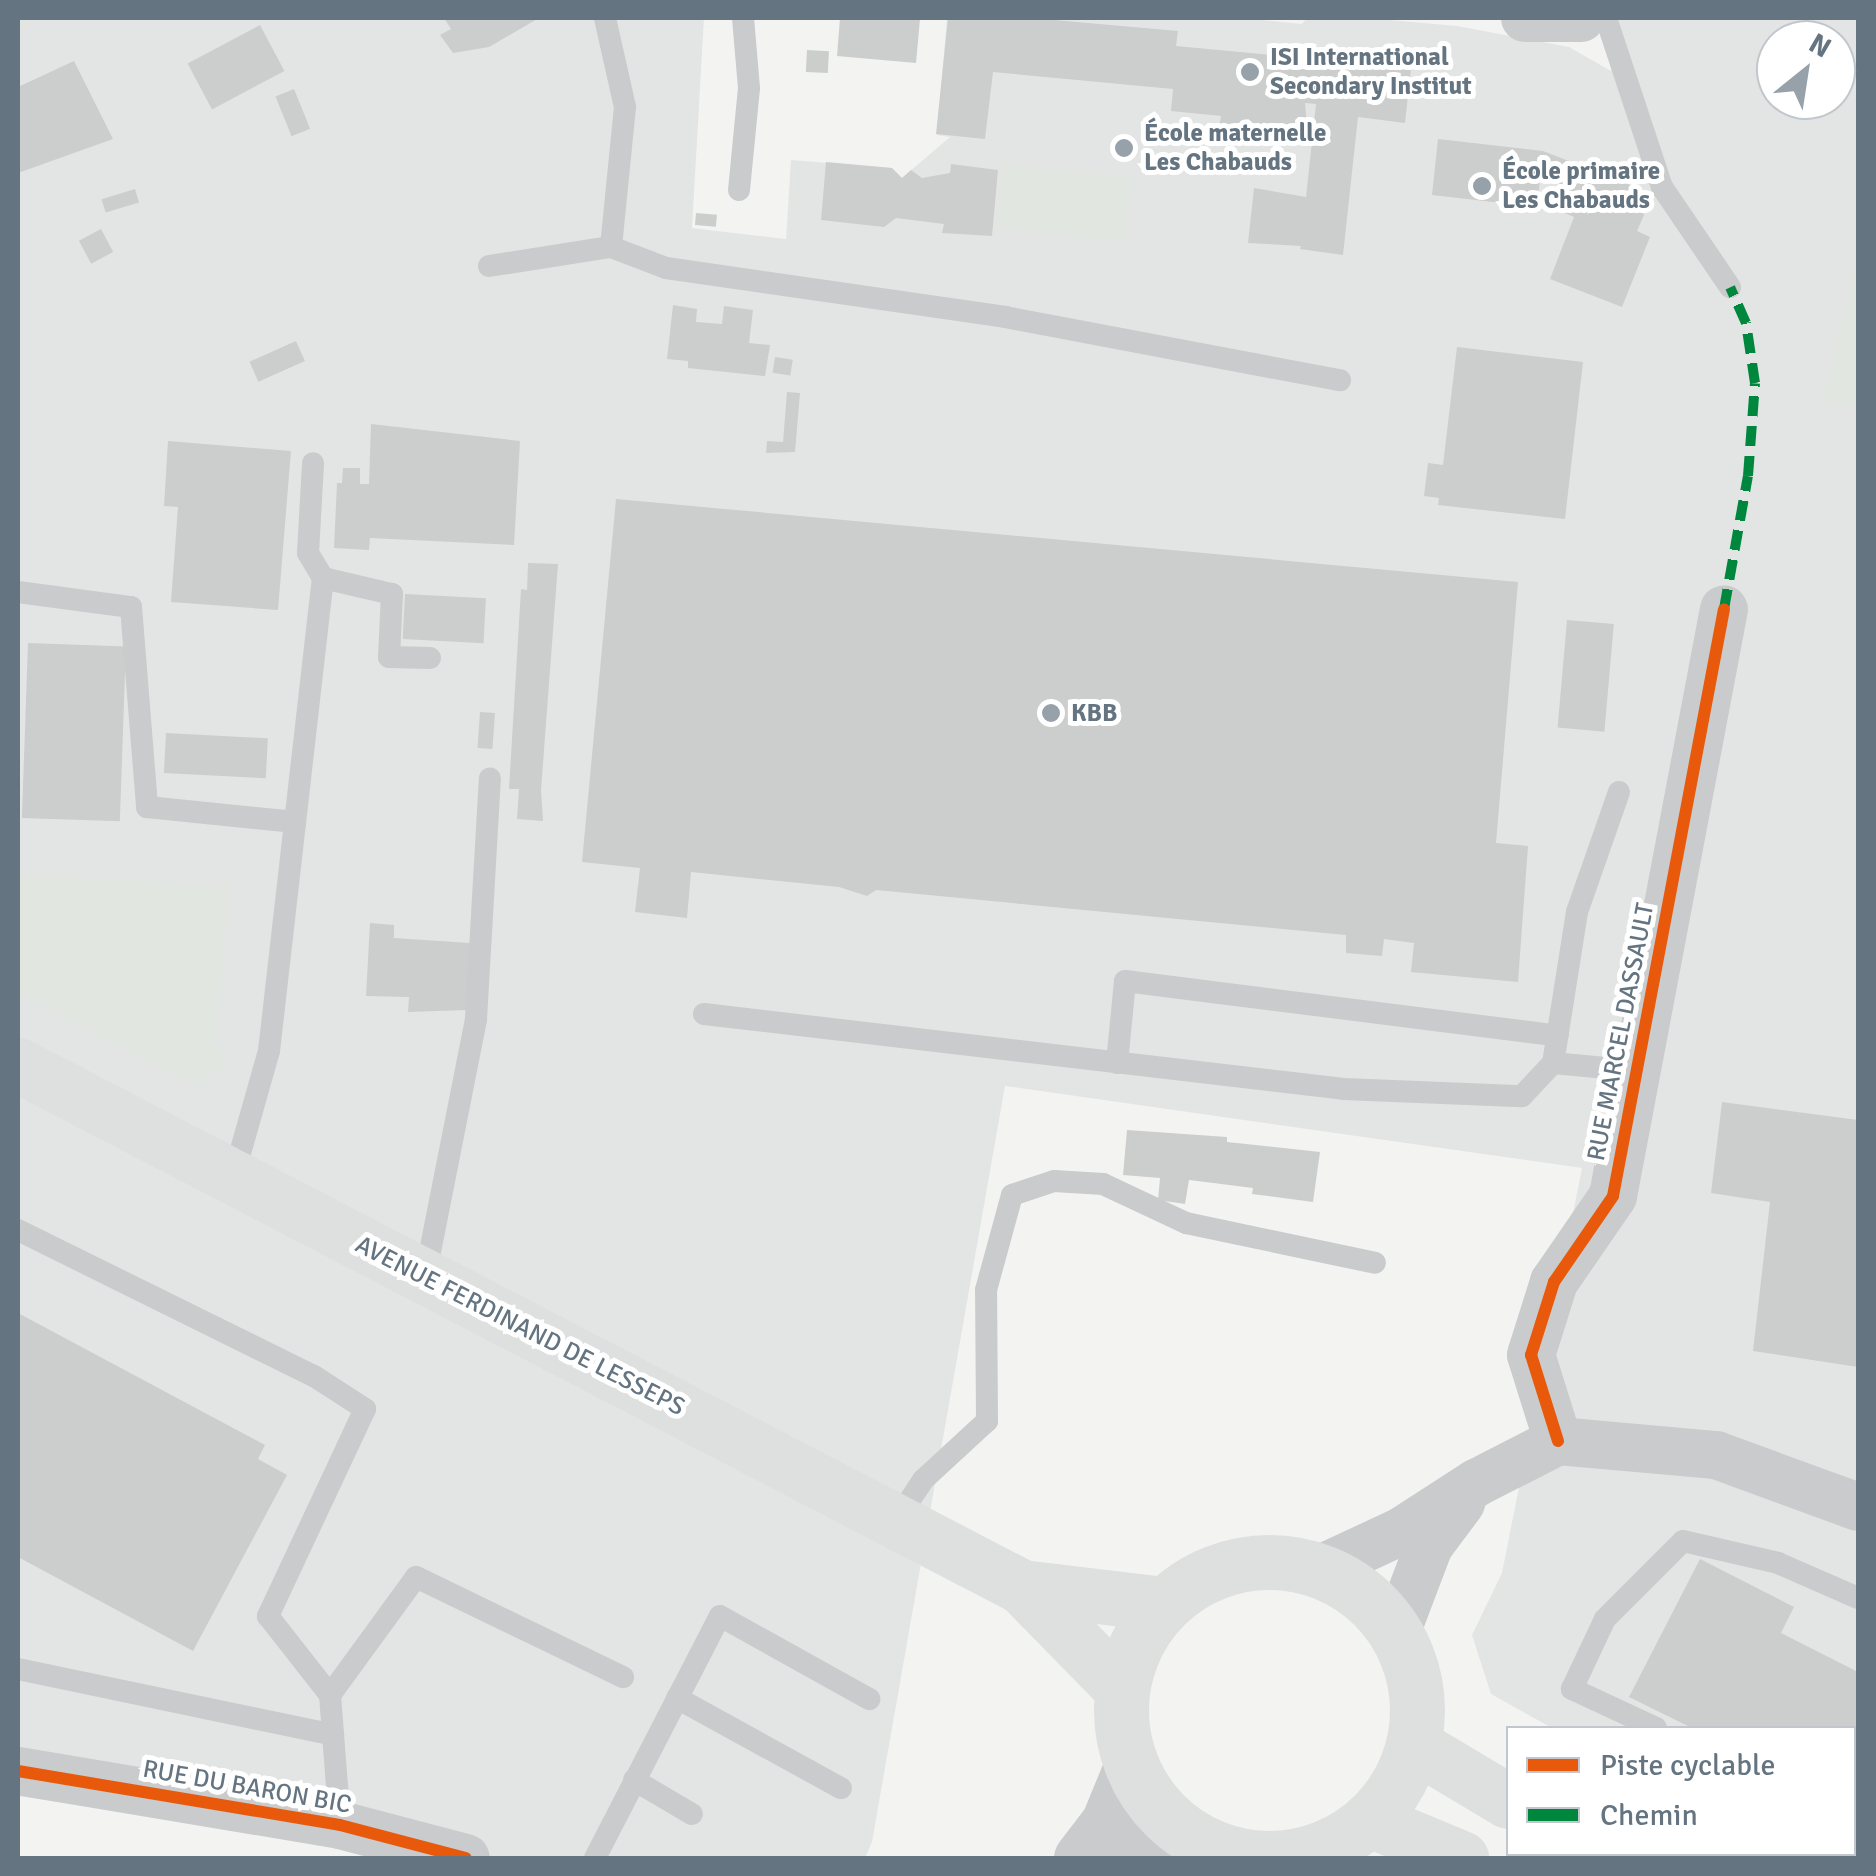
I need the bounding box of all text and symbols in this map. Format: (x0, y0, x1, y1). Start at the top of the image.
north arrow (1756, 20, 1856, 120)
text: N (1803, 26, 1837, 65)
place label: ISI International Secondary Institut (1270, 43, 1472, 102)
marker: ISI International Secondary Institut (1239, 61, 1261, 83)
place label: École maternelle Les Chabauds (1144, 119, 1326, 178)
marker: École maternelle Les Chabauds (1113, 137, 1135, 159)
place label: École primaire Les Chabauds (1502, 157, 1660, 216)
marker: École primaire Les Chabauds (1471, 175, 1493, 197)
place label: KBB (1071, 698, 1117, 728)
marker: KBB (1040, 702, 1062, 724)
street label: RUE MARCEL DASSAULT (1581, 901, 1661, 1163)
street label: AVENUE FERDINAND DE LESSEPS (350, 1230, 690, 1422)
legend (1506, 1726, 1856, 1856)
text: Piste cyclable (1600, 1747, 1776, 1784)
street label: RUE DU BARON BIC (141, 1754, 353, 1820)
text: Chemin (1600, 1797, 1698, 1834)

